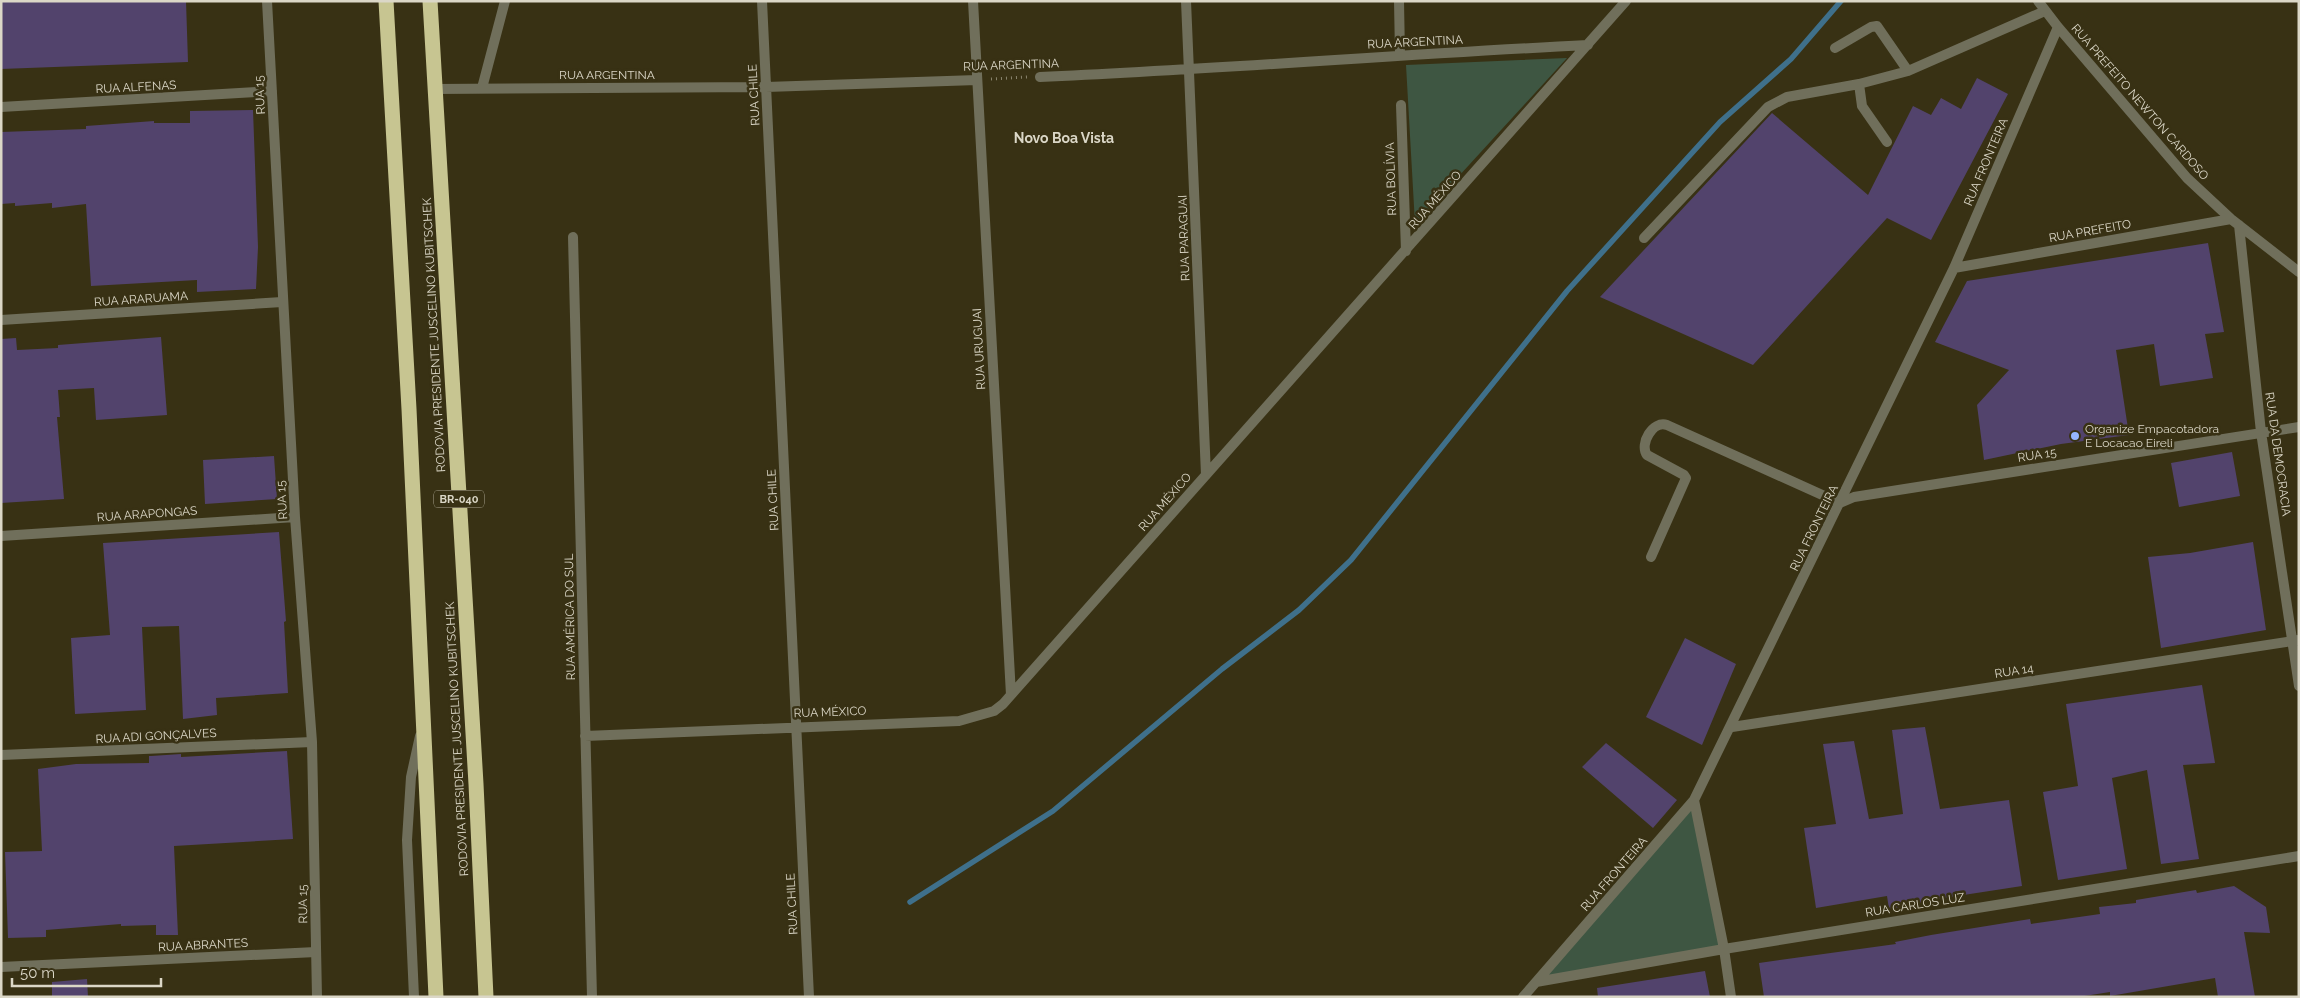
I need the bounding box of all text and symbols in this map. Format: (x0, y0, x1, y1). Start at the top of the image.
street label: RUA PREFEITO NEWTON CARDOSO (2069, 21, 2211, 183)
street label: RUA ARGENTINA (1367, 33, 1463, 51)
street label: RUA ARGENTINA (963, 56, 1059, 74)
street label: RUA CHILE (745, 64, 763, 126)
street label: RUA ARGENTINA (559, 68, 655, 82)
street label: RUA 15 (252, 75, 268, 115)
street label: RUA ALFENAS (95, 78, 177, 96)
street label: RUA FRONTEIRA (1961, 116, 2011, 208)
district label: Novo Boa Vista (1014, 130, 1114, 146)
street label: RUA BOLÍVIA (1383, 142, 1399, 216)
street label: RUA MÉXICO (1406, 168, 1464, 232)
street label: RUA PARAGUAI (1175, 195, 1193, 281)
street label: RODOVIA PRESIDENTE JUSCELINO KUBITSCHEK (420, 197, 448, 473)
street label: RUA PREFEITO (2048, 217, 2132, 245)
street label: RUA ARARUAMA (93, 289, 189, 309)
street label: RUA URUGUAI (970, 308, 988, 390)
street label: RUA DA DEMOCRACIA (2262, 391, 2294, 517)
place label: Organize Empacotadora E Locacao Eireli (2085, 422, 2219, 450)
marker: Organize Empacotadora E Locacao Eireli (2069, 430, 2081, 442)
street label: RUA 15 (2017, 445, 2058, 465)
street label: RUA CHILE (764, 469, 782, 531)
street label: RUA MÉXICO (1136, 470, 1194, 534)
street label: RUA 15 (274, 480, 290, 520)
street label: RUA FRONTEIRA (1787, 483, 1841, 573)
road number: BR-040 (434, 490, 484, 508)
street label: RUA ARAPONGAS (96, 504, 198, 524)
street label: RUA AMÉRICA DO SUL (562, 554, 578, 680)
street label: RODOVIA PRESIDENTE JUSCELINO KUBITSCHEK (443, 601, 471, 877)
street label: RUA 14 (1994, 661, 2035, 681)
street label: RUA MÉXICO (793, 704, 867, 720)
street label: RUA ADI GONÇALVES (95, 726, 217, 746)
street label: RUA FRONTEIRA (1578, 834, 1650, 914)
street label: RUA CHILE (783, 873, 801, 935)
street label: RUA 15 (296, 884, 310, 924)
street label: RUA CARLOS LUZ (1864, 890, 1966, 920)
street label: RUA ABRANTES (158, 936, 248, 954)
scale bar (12, 956, 161, 988)
text: 50 m (20, 964, 55, 982)

